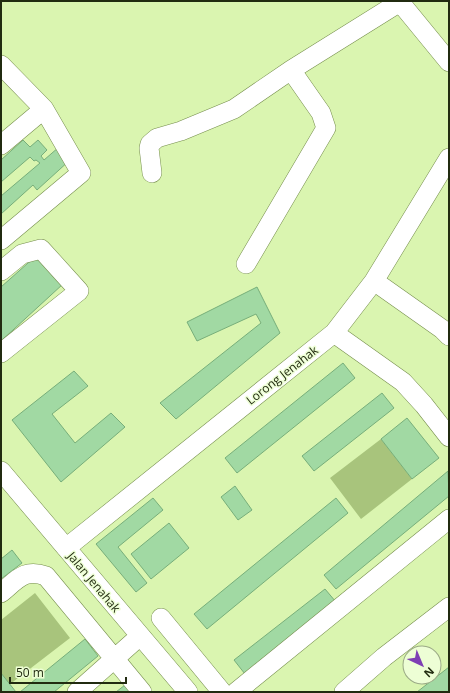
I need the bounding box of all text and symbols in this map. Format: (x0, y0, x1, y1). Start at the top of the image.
street label: Lorong Jenahak (243, 341, 322, 408)
street label: Jalan Jenahak (63, 547, 125, 616)
north arrow (402, 645, 442, 685)
scale bar (10, 659, 126, 685)
text: 50 m (16, 664, 44, 681)
text: N (421, 664, 438, 681)

